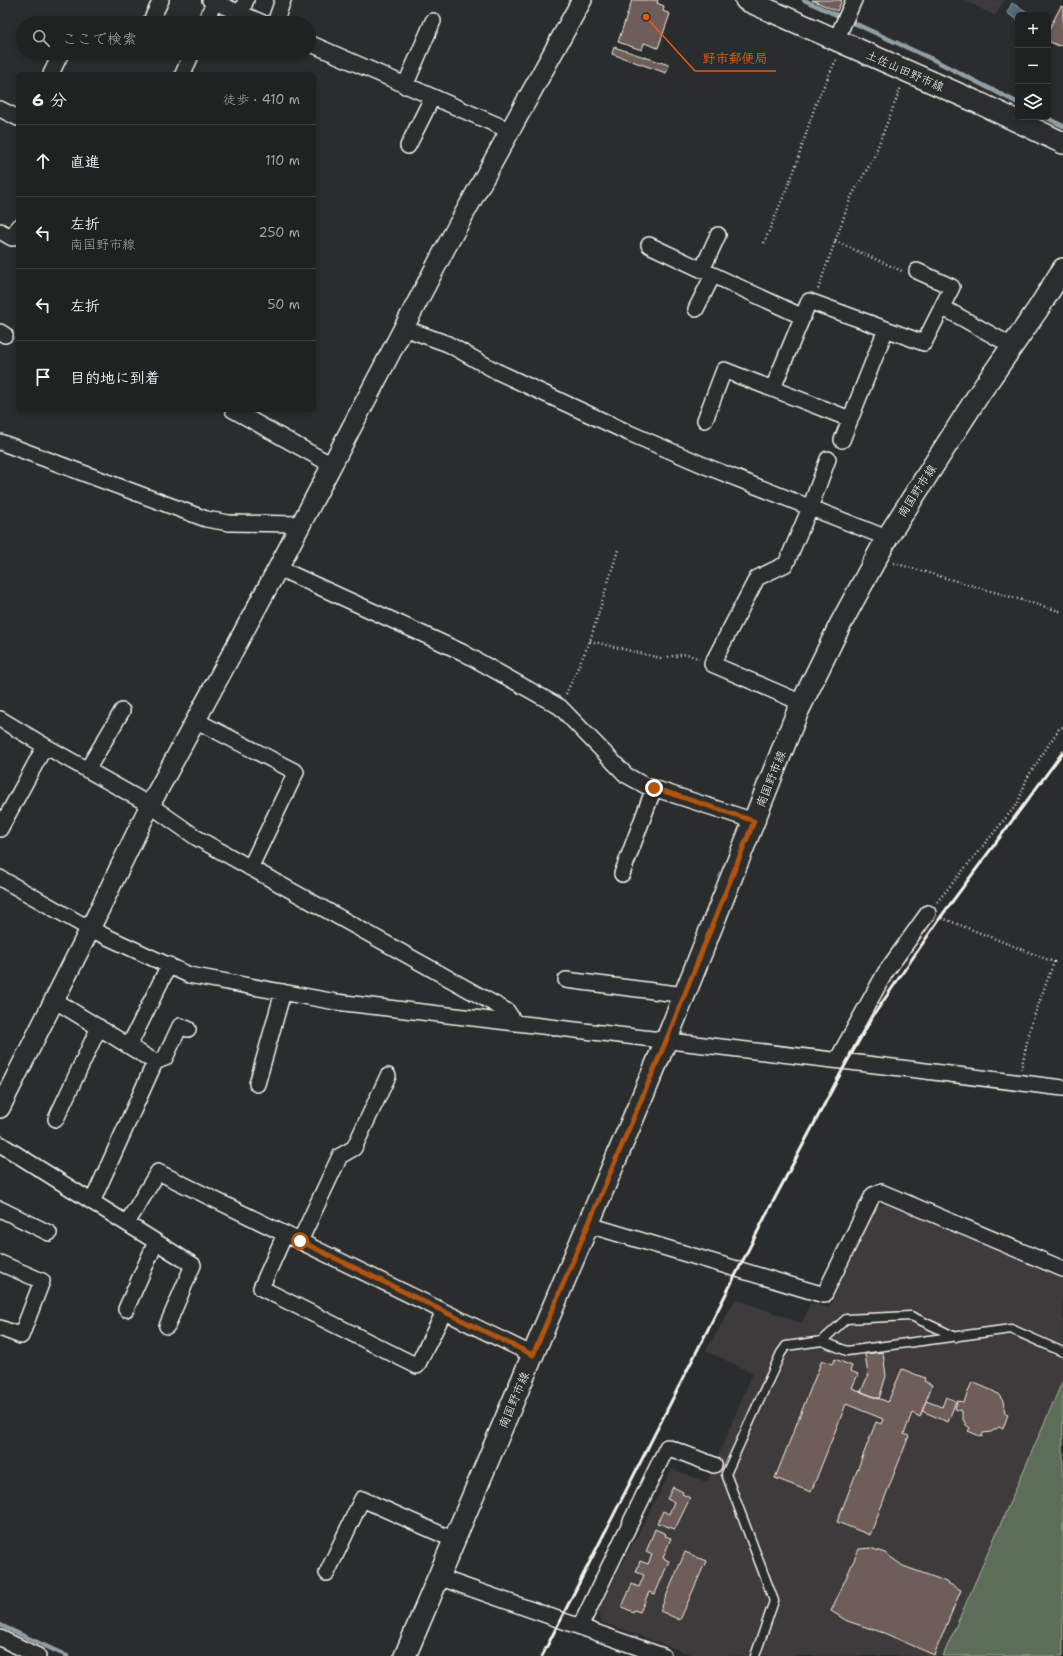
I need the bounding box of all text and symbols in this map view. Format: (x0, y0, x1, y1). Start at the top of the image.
map controls (1015, 12, 1051, 120)
button: + (1015, 12, 1051, 48)
search box (16, 16, 316, 60)
icon: search (30, 27, 52, 49)
text: ここで検索 (62, 29, 137, 49)
callout: 野市郵便局 (695, 46, 776, 71)
street label: 土佐山田野市線 (863, 47, 947, 95)
button: − (1015, 48, 1051, 84)
text: 野市郵便局 (702, 50, 768, 67)
button: layers (1015, 84, 1051, 120)
text: 6 分 (32, 89, 67, 111)
text: 徒歩 · 410 m (223, 91, 300, 108)
icon: ahead (32, 150, 54, 172)
text: 直進 (70, 152, 100, 172)
text: 110 m (265, 152, 300, 169)
text: 左折 (70, 214, 100, 234)
icon: left (32, 222, 54, 244)
text: 250 m (259, 224, 300, 241)
text: 南国野市線 (70, 236, 135, 253)
icon: left (32, 294, 54, 316)
text: 左折 (70, 296, 100, 316)
text: 50 m (267, 296, 300, 313)
icon: arrive (32, 366, 54, 388)
text: 目的地に到着 (70, 368, 160, 388)
street label: 南国野市線 (894, 461, 940, 521)
street label: 南国野市線 (752, 748, 790, 810)
route end (645, 779, 663, 797)
route start (291, 1232, 309, 1250)
street label: 南国野市線 (495, 1369, 533, 1431)

